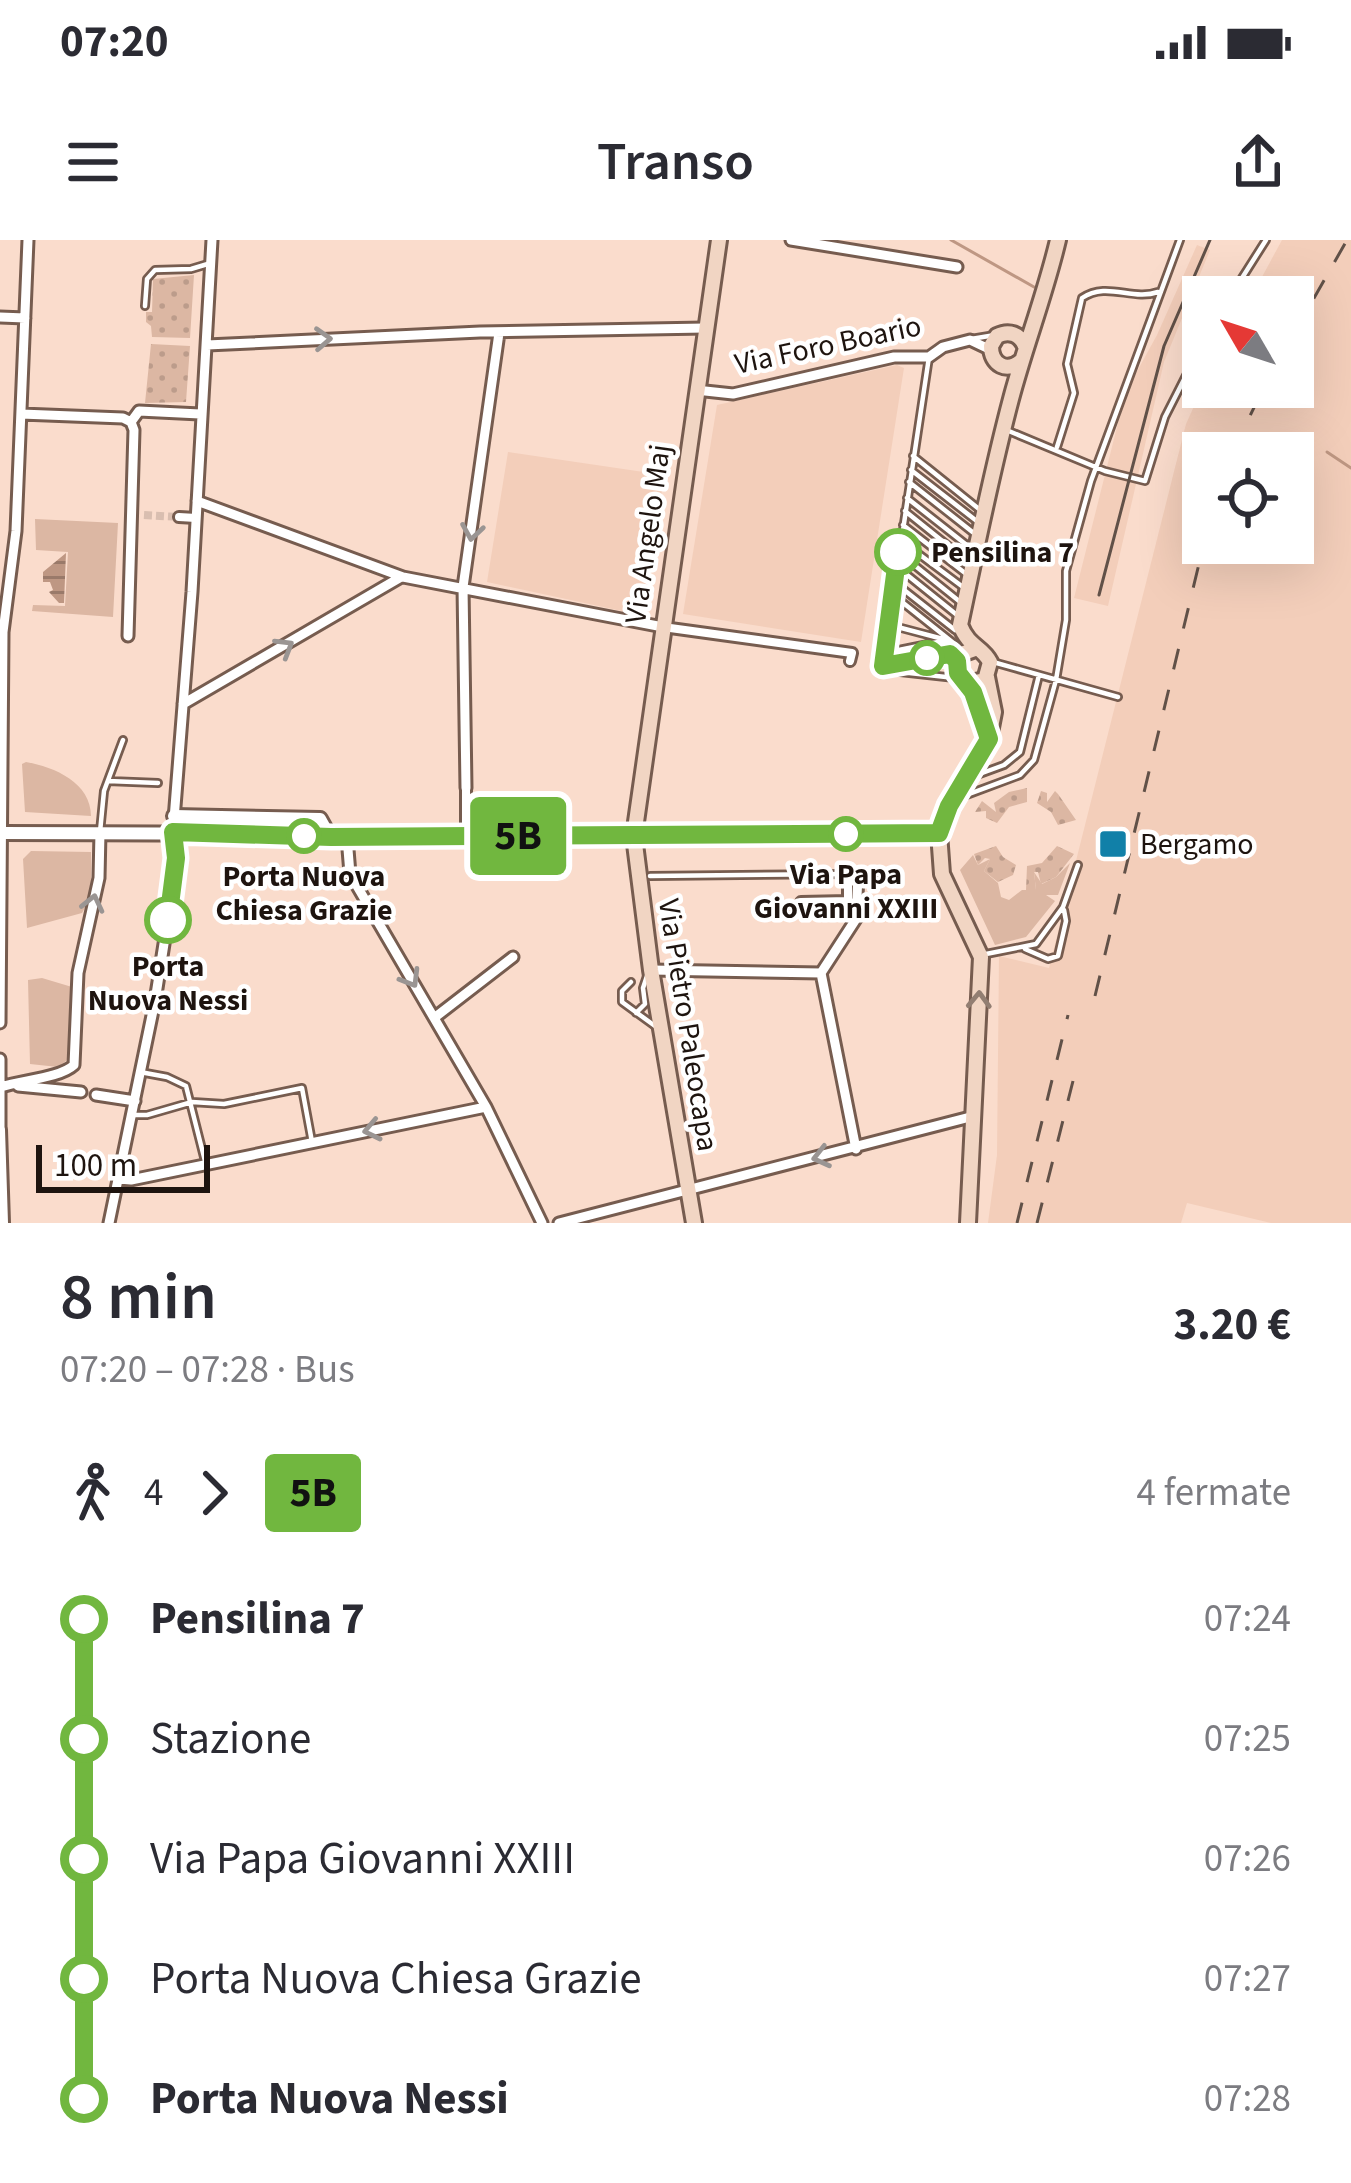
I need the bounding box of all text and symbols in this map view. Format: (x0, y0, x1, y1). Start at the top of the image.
text: 07:20 (60, 10, 169, 74)
text: Transo (597, 124, 754, 201)
icon: menu (60, 129, 126, 195)
icon: share (1225, 129, 1291, 195)
north arrow (1182, 276, 1314, 408)
map controls (1182, 276, 1314, 564)
street label: Via Foro Boario (731, 304, 925, 386)
one-way arrow (314, 326, 333, 352)
button: locate (1182, 432, 1314, 564)
street label: Via Angelo Maj (614, 442, 682, 626)
one-way arrow (461, 521, 486, 541)
marker: Pensilina 7 (876, 530, 920, 574)
place label: Pensilina 7 (931, 531, 1074, 574)
one-way arrow (272, 638, 294, 661)
unlabelled marker (911, 642, 943, 674)
line badge: 5B (464, 797, 572, 875)
text: 5B (494, 806, 542, 866)
marker: Via Papa Giovanni XXIII (830, 818, 862, 850)
marker: Porta Nuova Chiesa Grazie (288, 820, 320, 852)
place label: Bergamo (1140, 823, 1254, 866)
marker: Bergamo (1097, 828, 1129, 860)
place label: Via Papa Giovanni XXIII (754, 853, 938, 930)
place label: Porta Nuova Chiesa Grazie (215, 855, 393, 932)
one-way arrow (80, 893, 105, 913)
street label: Via Pietro Paleocapa (647, 896, 729, 1154)
marker: Porta Nuova Nessi (146, 898, 190, 942)
place label: Porta Nuova Nessi (88, 945, 248, 1022)
one-way arrow (397, 966, 420, 988)
one-way arrow (966, 990, 992, 1008)
one-way arrow (362, 1116, 382, 1142)
scale bar (36, 1139, 210, 1192)
text: 100 m (54, 1142, 137, 1189)
one-way arrow (811, 1143, 831, 1168)
text: 8 min (60, 1250, 217, 1344)
text: 3.20 € (1173, 1293, 1291, 1357)
text: 07:20 – 07:28 · Bus (60, 1342, 355, 1398)
icon: walk (60, 1460, 126, 1526)
icon: forward (181, 1460, 247, 1526)
text: 5B (289, 1463, 337, 1523)
text: 4 (144, 1465, 163, 1521)
text: 4 fermate (1136, 1465, 1291, 1521)
text: Pensilina 7 (150, 1587, 365, 1651)
text: 07:24 (1204, 1591, 1291, 1647)
text: Stazione (150, 1707, 311, 1771)
text: 07:25 (1204, 1711, 1291, 1767)
text: Via Papa Giovanni XXIII (150, 1827, 575, 1891)
text: 07:26 (1204, 1831, 1291, 1887)
text: Porta Nuova Chiesa Grazie (150, 1947, 642, 2011)
text: 07:27 (1204, 1951, 1291, 2007)
text: Porta Nuova Nessi (150, 2067, 509, 2131)
text: 07:28 (1204, 2071, 1291, 2127)

